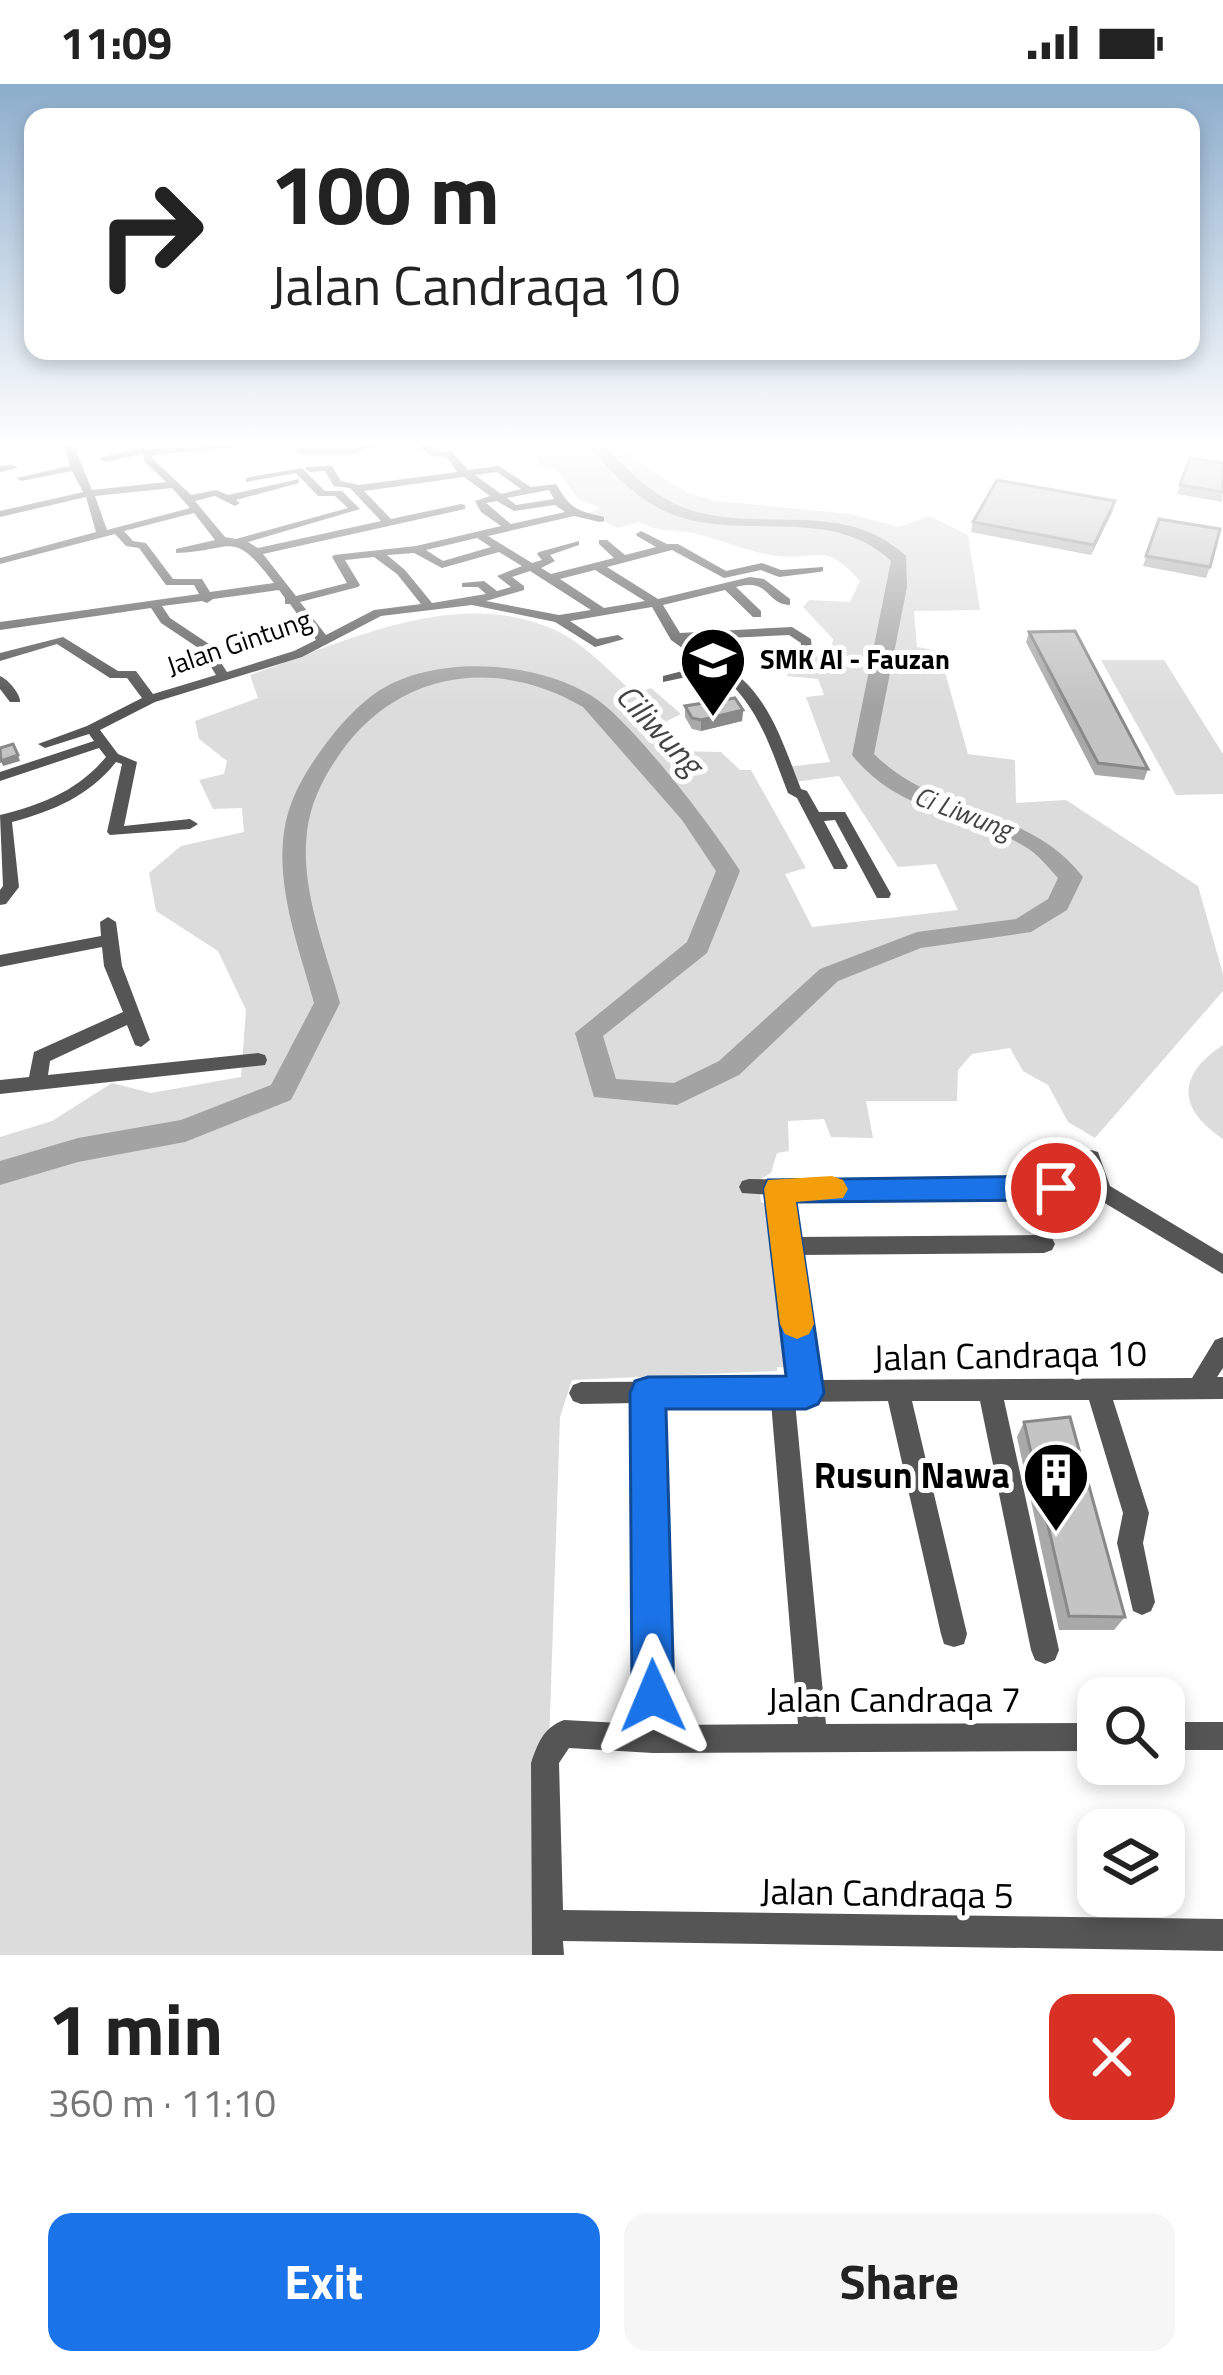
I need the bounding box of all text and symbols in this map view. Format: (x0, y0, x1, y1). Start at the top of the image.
text: 11:09 (60, 8, 172, 76)
text: 100 m (270, 129, 500, 257)
icon: right (72, 156, 228, 312)
text: Jalan Candraqa 10 (270, 244, 681, 326)
street label: Jalan Gintung (161, 598, 317, 685)
school or university icon: SMK Al - Fauzan (678, 625, 748, 719)
place label: SMK Al - Fauzan (760, 638, 950, 679)
water label: Ciliwung (604, 672, 718, 789)
water label: Ci Liwung (909, 774, 1021, 850)
pin (1005, 1137, 1107, 1239)
icon: arrive (1023, 1155, 1089, 1221)
street label: Jalan Candraqa 10 (873, 1325, 1147, 1384)
building icon: Rusun Nawa (1021, 1440, 1091, 1534)
place label: Rusun Nawa (814, 1447, 1010, 1502)
position arrow (590, 1633, 716, 1759)
street label: Jalan Candraqa 7 (767, 1671, 1021, 1726)
map controls (1077, 1677, 1185, 1917)
button: search (1077, 1677, 1185, 1785)
button: layers (1077, 1809, 1185, 1917)
street label: Jalan Candraqa 5 (760, 1863, 1014, 1922)
text: 1 min (48, 1973, 223, 2083)
button: close (1049, 1994, 1175, 2120)
text: 360 m · 11:10 (48, 2073, 276, 2132)
button: Exit (48, 2213, 600, 2351)
button: Share (624, 2213, 1175, 2351)

